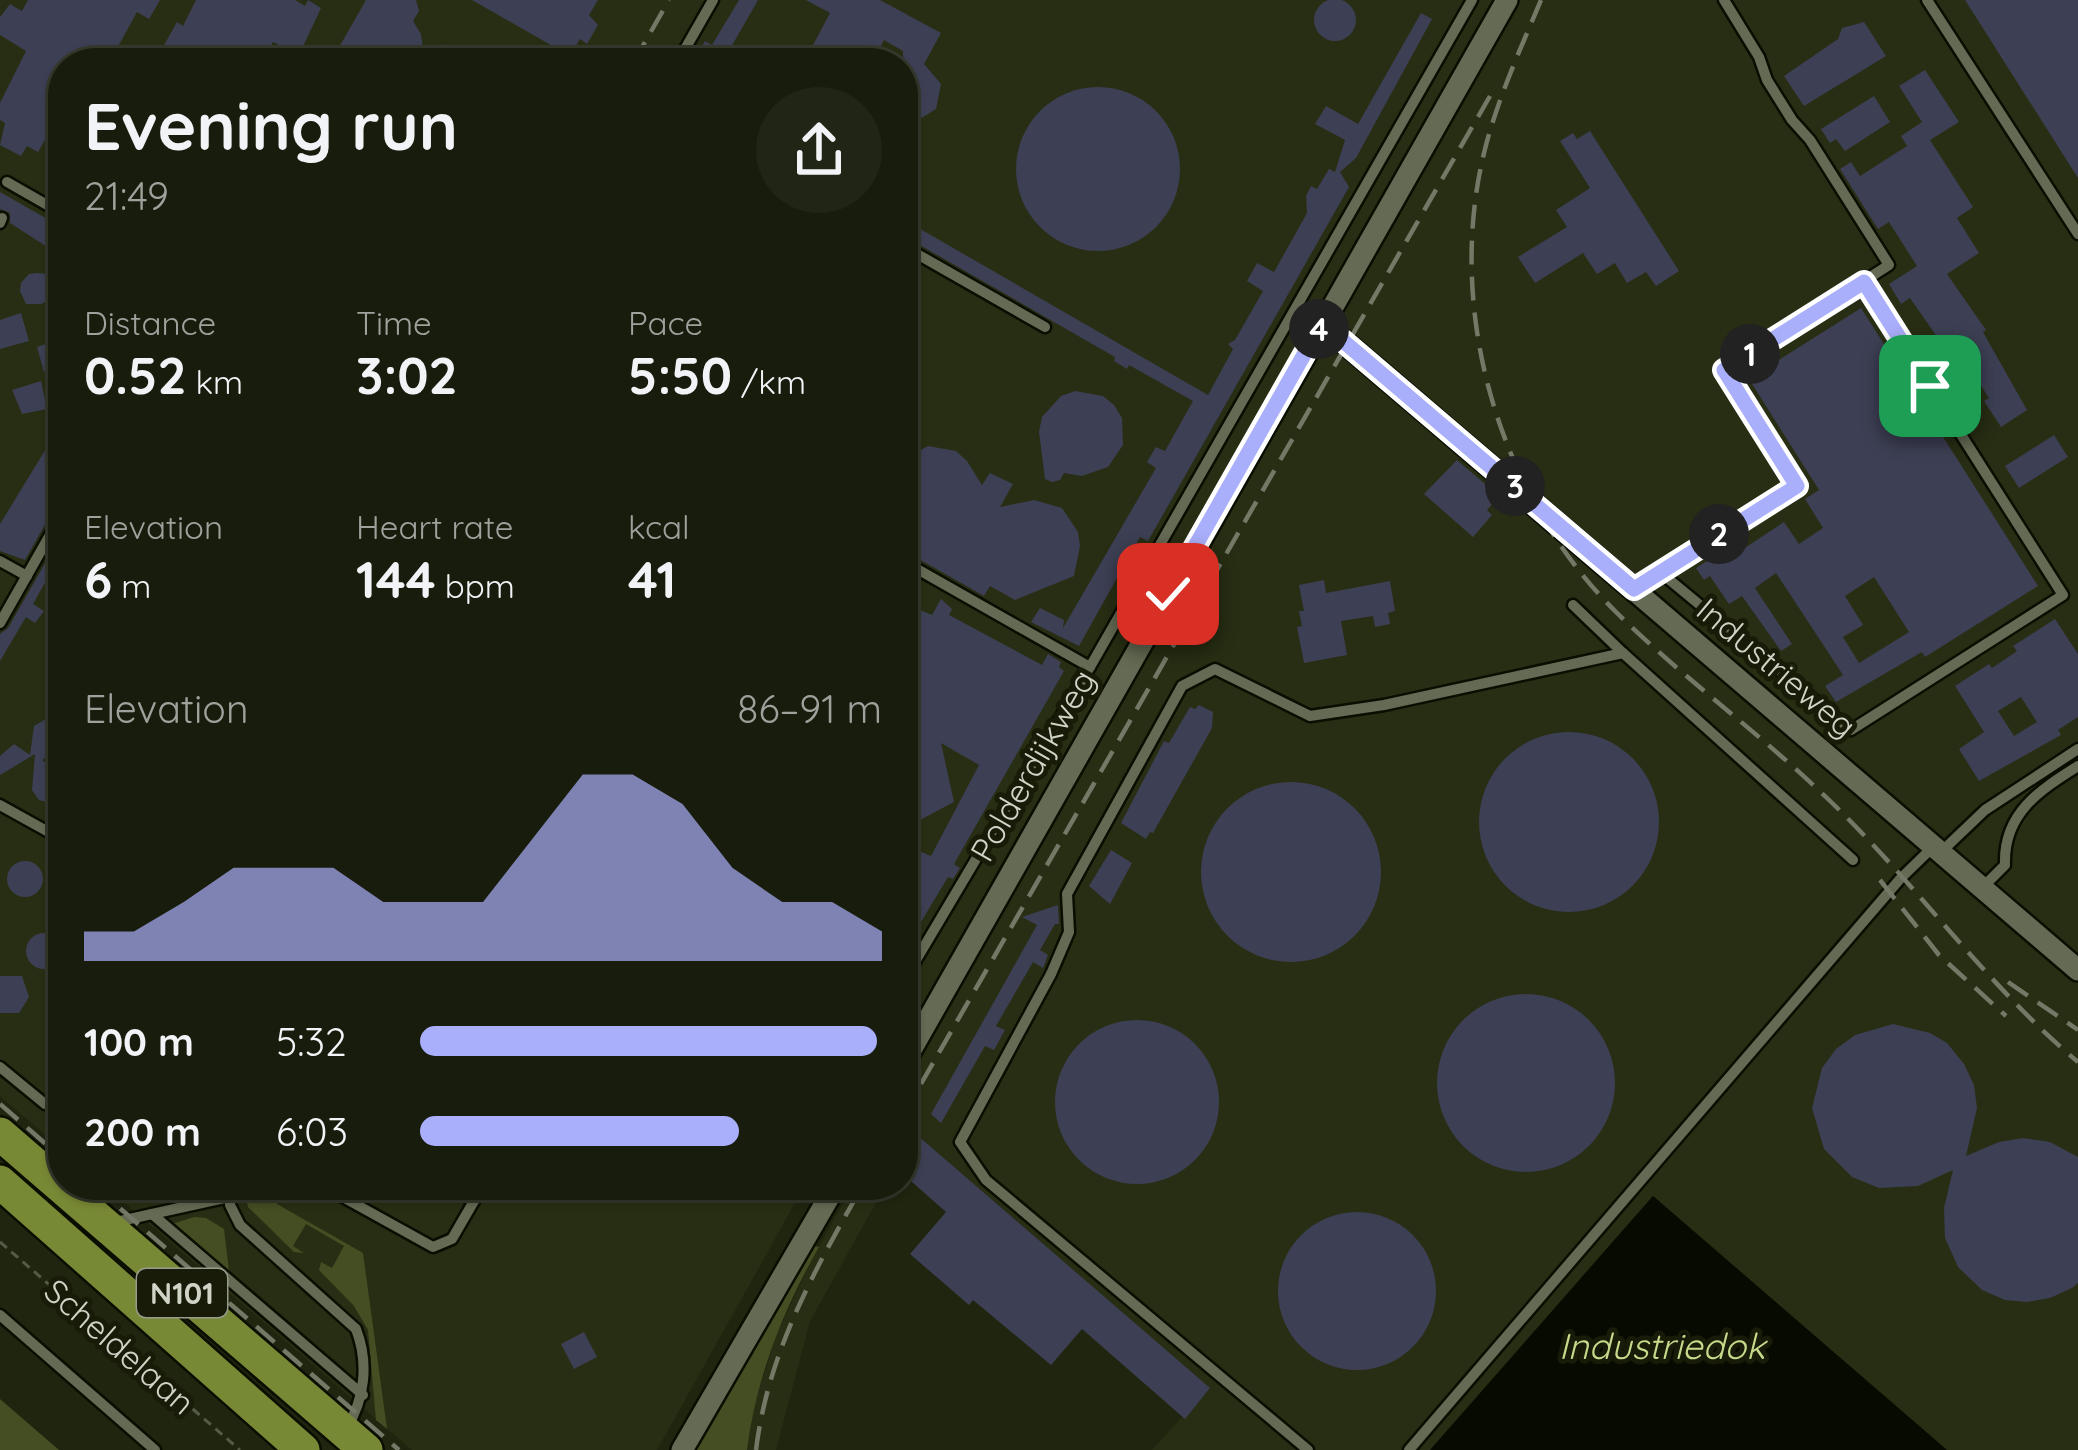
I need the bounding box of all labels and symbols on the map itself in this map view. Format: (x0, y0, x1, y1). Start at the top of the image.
pin: 4 (1289, 299, 1349, 359)
pin: 1 (1720, 324, 1780, 384)
pin (1879, 335, 1981, 437)
pin: 3 (1485, 456, 1545, 516)
pin: 2 (1689, 504, 1749, 564)
pin (1117, 543, 1219, 645)
street label: Industrieweg (1689, 588, 1865, 746)
street label: Polderdijkweg (961, 662, 1103, 868)
road number: N101 (137, 1269, 227, 1317)
street label: Scheldelaan (36, 1270, 204, 1422)
water label: Industriedok (1559, 1323, 1768, 1368)

